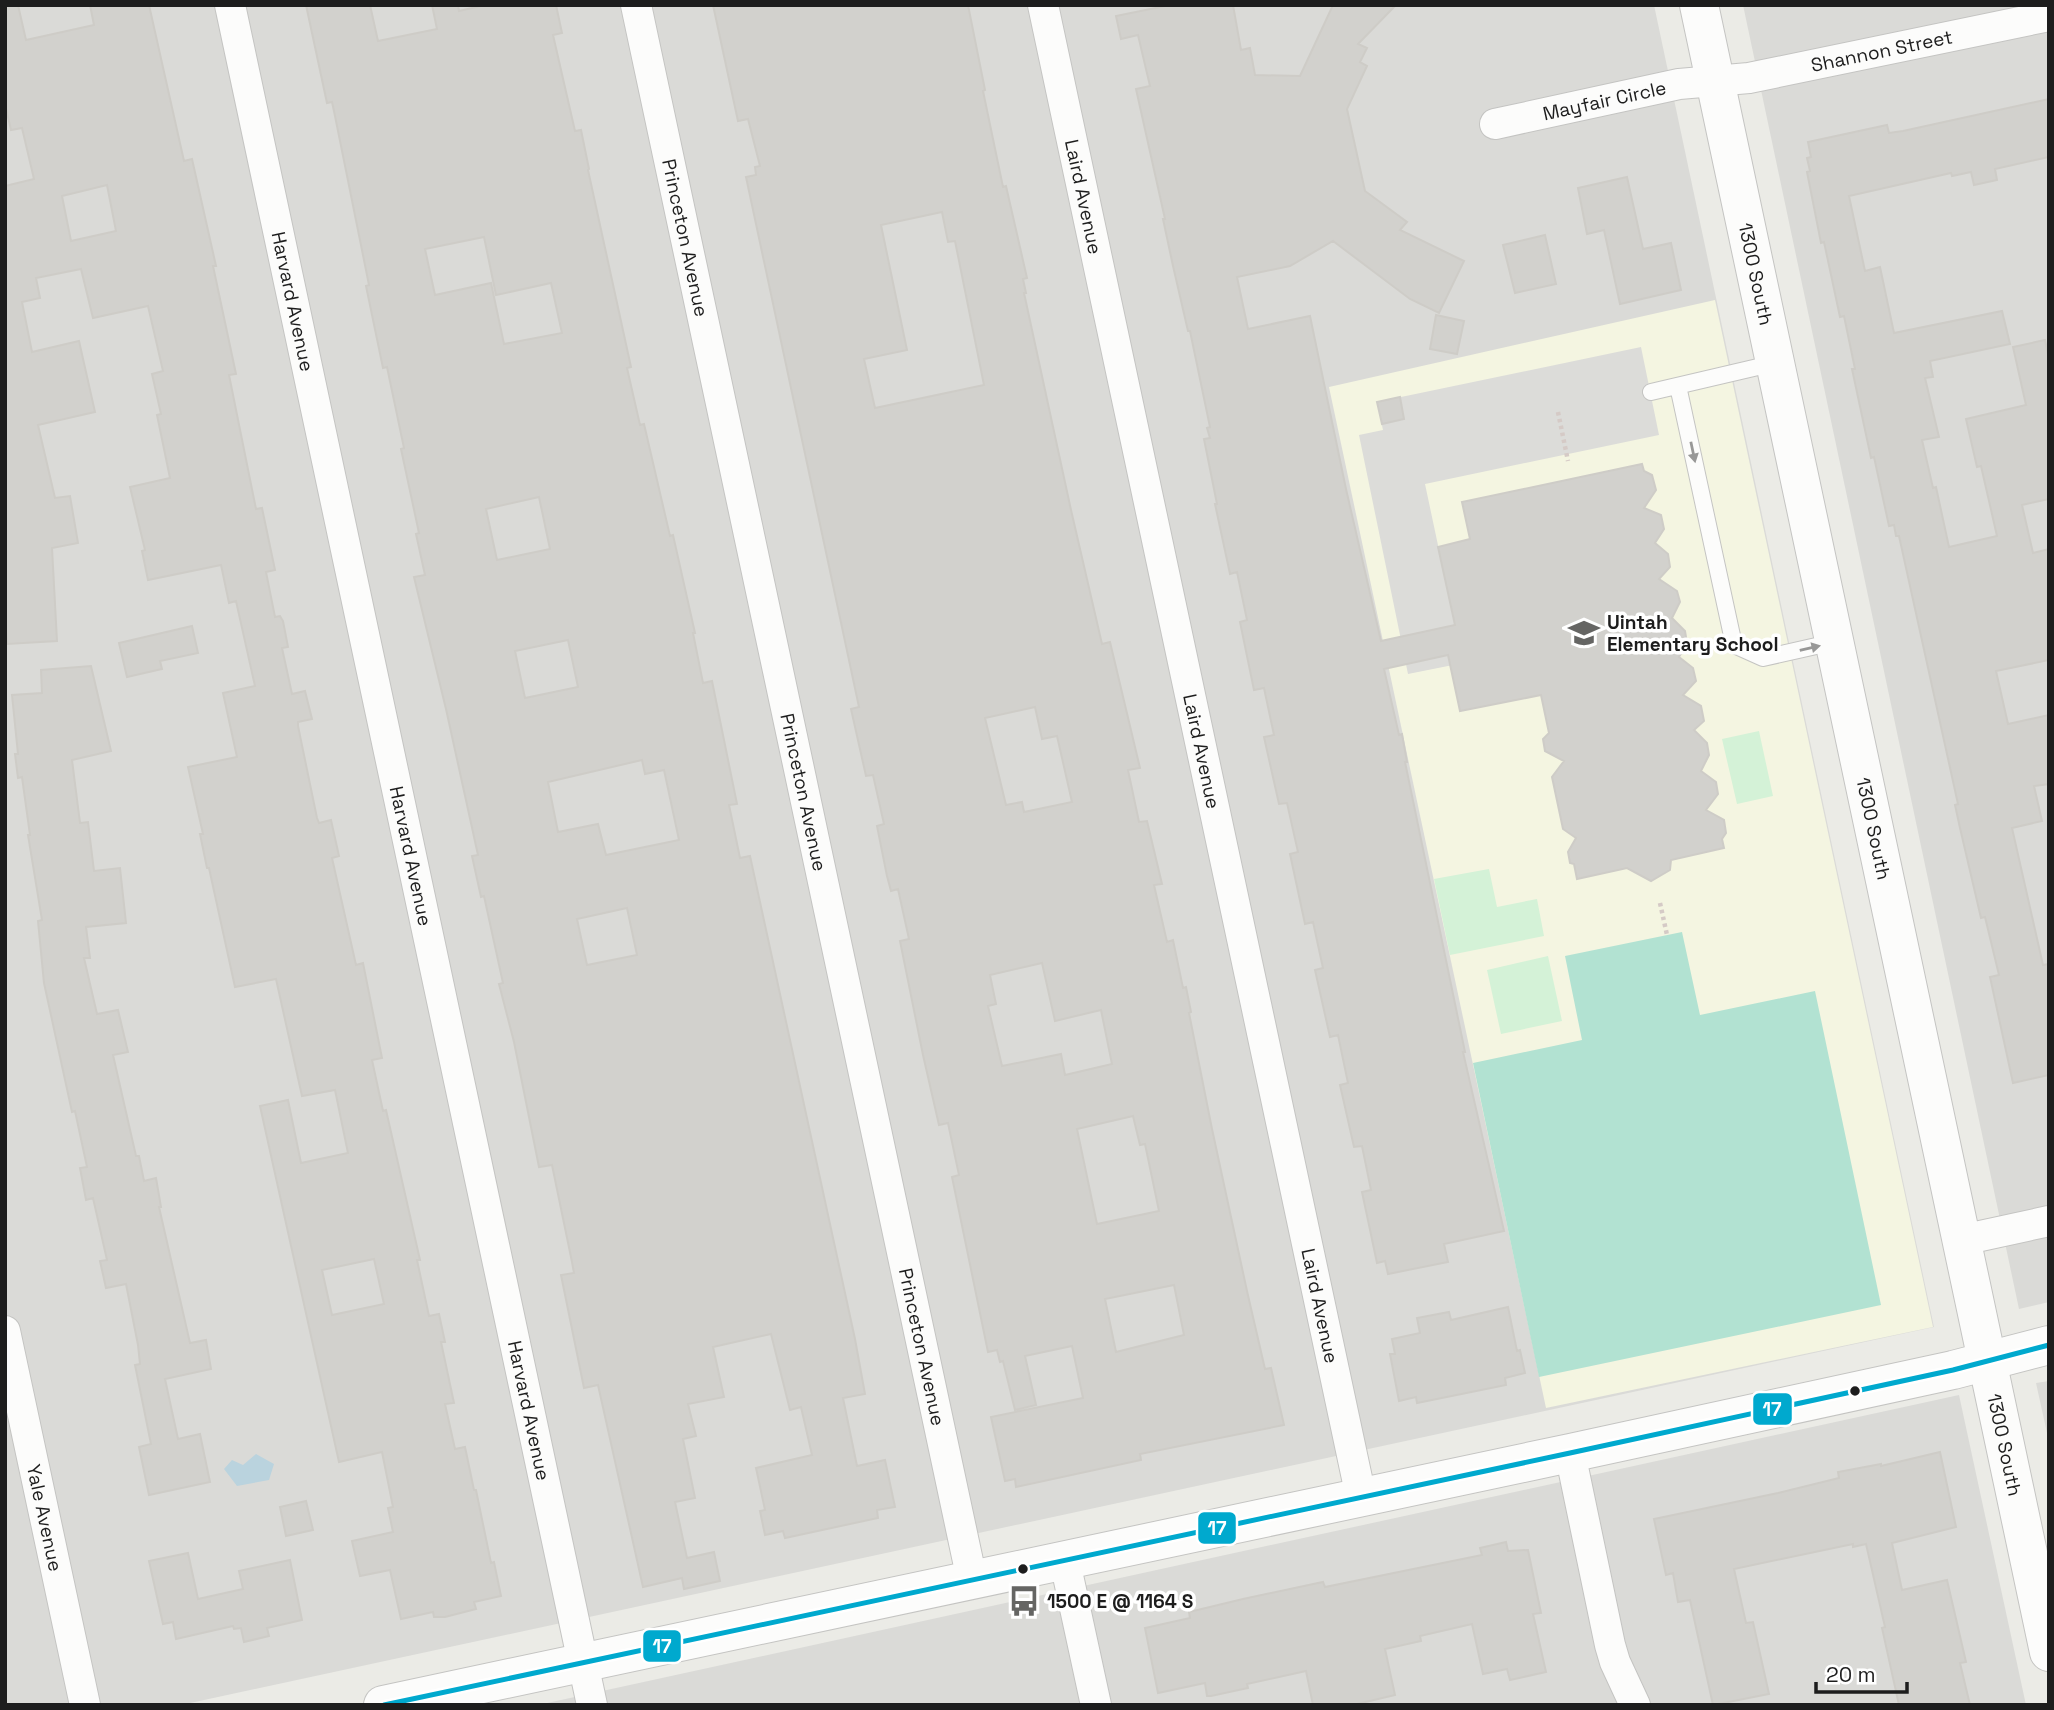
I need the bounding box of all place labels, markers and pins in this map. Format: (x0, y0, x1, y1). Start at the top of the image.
place label: Uintah Elementary School (1607, 610, 1779, 657)
school or university icon: Uintah Elementary School (1567, 616, 1601, 650)
unlabelled marker (1848, 1384, 1862, 1398)
unlabelled marker (1016, 1562, 1030, 1576)
bus stop icon: 1500 E @ 1164 S (1007, 1584, 1041, 1618)
place label: 1500 E @ 1164 S (1047, 1589, 1193, 1614)

